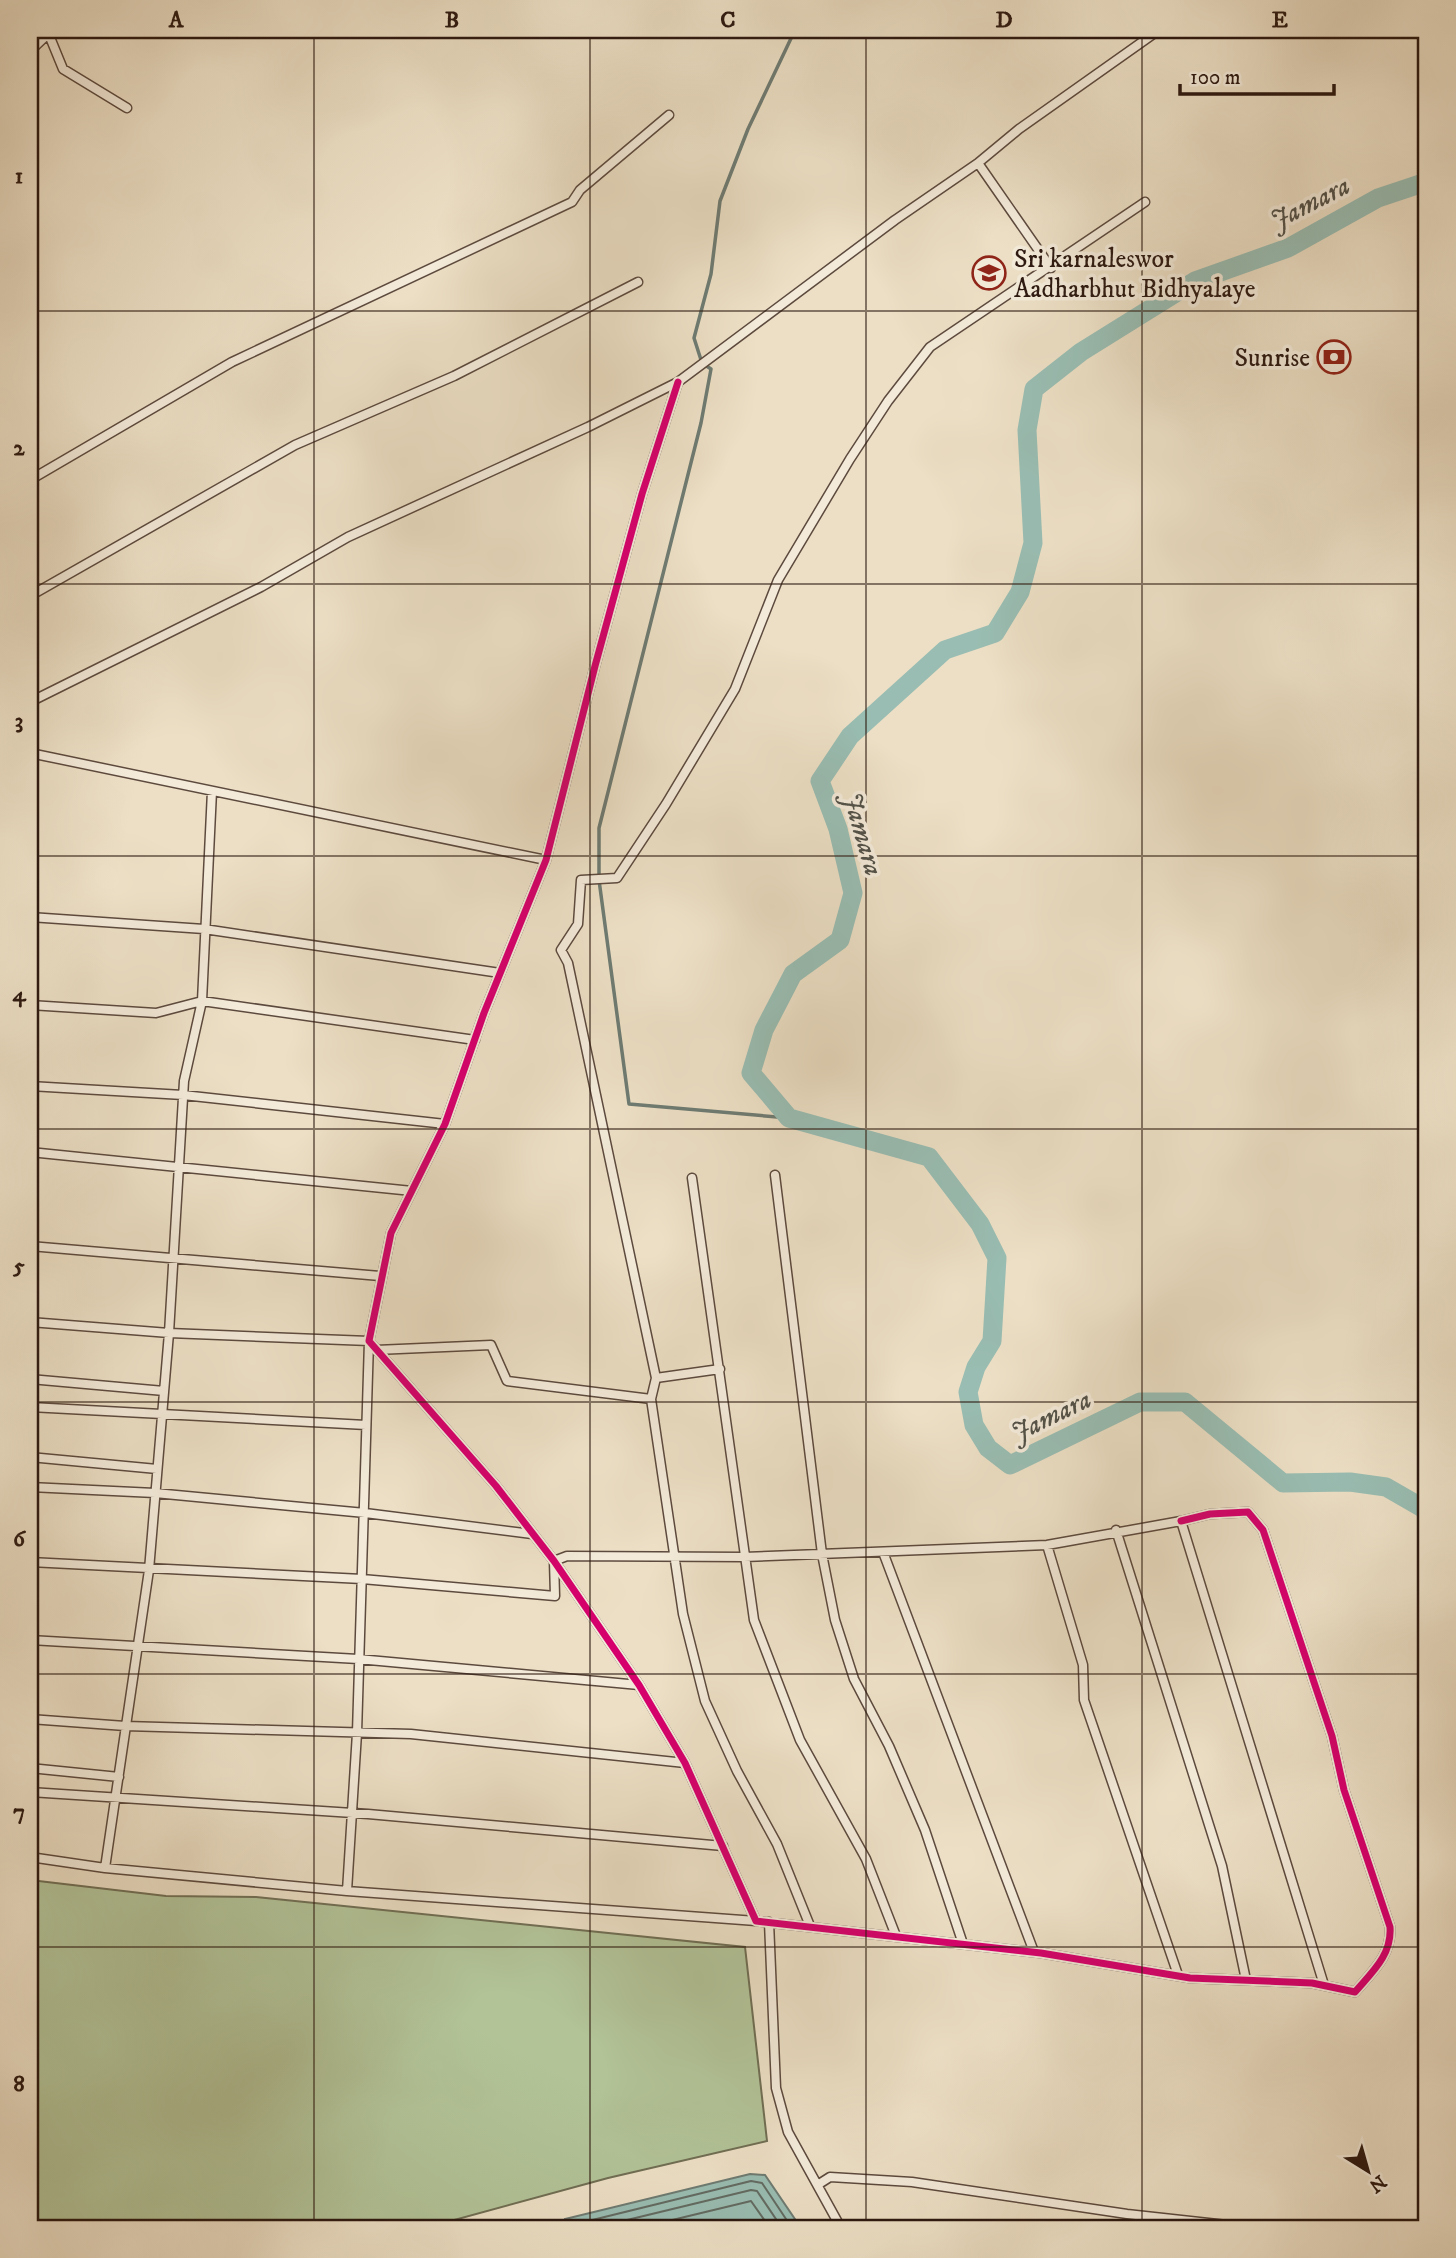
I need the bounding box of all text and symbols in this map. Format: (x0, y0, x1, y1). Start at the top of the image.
text: A (168, 6, 185, 35)
text: B (445, 6, 459, 35)
text: C (720, 6, 736, 35)
text: D (995, 6, 1013, 35)
text: E (1272, 6, 1288, 35)
scale bar (1180, 52, 1334, 96)
text: 100 m (1190, 65, 1241, 91)
text: 1 (15, 162, 23, 191)
water label: Jamara (1263, 168, 1356, 238)
place label: Sri karnaleswor Aadharbhut Bidhyalaye (1014, 243, 1256, 306)
school or university icon: Sri karnaleswor Aadharbhut Bidhyalaye (970, 254, 1008, 292)
bank icon: Sunrise (1315, 338, 1353, 376)
place label: Sunrise (1234, 342, 1310, 375)
text: 2 (13, 434, 25, 463)
text: 3 (15, 707, 23, 736)
water label: Jamara (834, 787, 891, 880)
text: 4 (12, 980, 27, 1009)
text: 5 (12, 1252, 25, 1281)
water label: Jamara (1004, 1382, 1097, 1451)
text: 6 (13, 1525, 27, 1554)
text: 7 (13, 1798, 25, 1827)
text: 8 (13, 2070, 25, 2099)
north arrow (1334, 2136, 1404, 2206)
text: N (1364, 2169, 1390, 2197)

